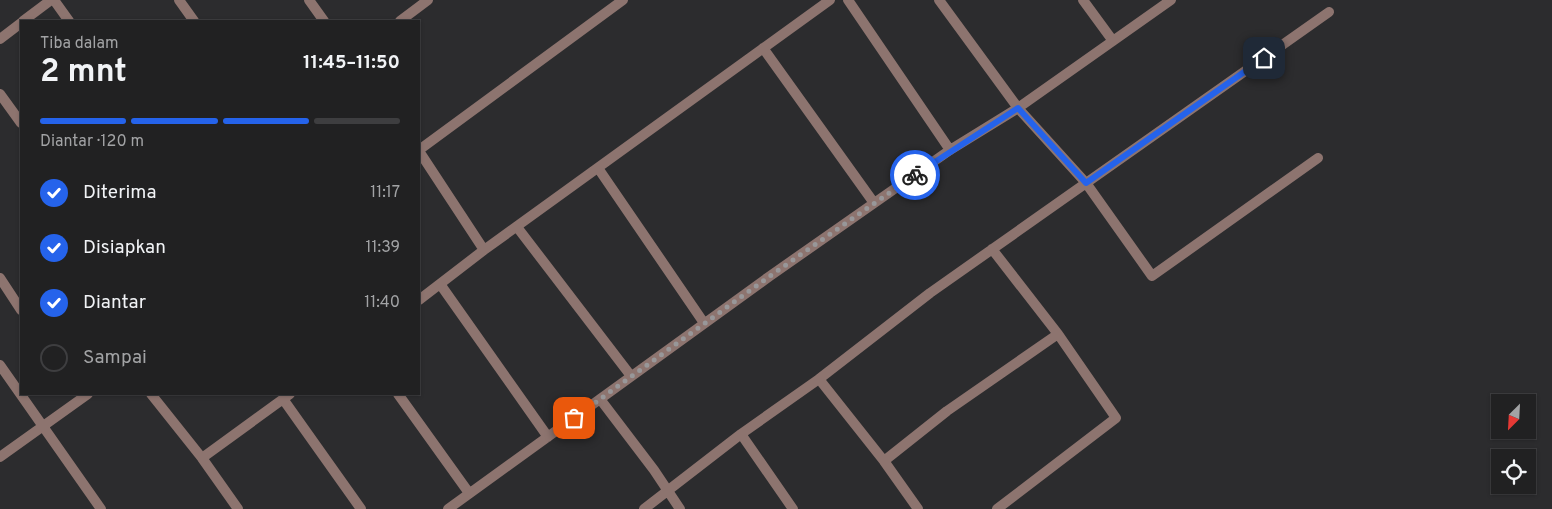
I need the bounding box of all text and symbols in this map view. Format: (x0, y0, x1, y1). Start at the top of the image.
text: Tiba dalam (40, 34, 119, 54)
pin (1243, 37, 1285, 79)
icon: home (1250, 44, 1278, 72)
text: 11:45–11:50 (303, 51, 400, 75)
text: 2 mnt (40, 53, 127, 93)
text: Diantar · 120 m (40, 132, 144, 152)
courier (890, 150, 940, 200)
icon: bike (901, 161, 929, 189)
icon: check (40, 179, 68, 207)
text: Diterima (83, 181, 157, 205)
text: 11:17 (370, 183, 400, 203)
icon: check (40, 234, 68, 262)
text: Disiapkan (83, 236, 166, 260)
text: 11:39 (366, 238, 400, 258)
icon: check (40, 289, 68, 317)
text: Diantar (83, 291, 146, 315)
text: 11:40 (364, 293, 400, 313)
text: Sampai (83, 346, 147, 370)
north arrow (1491, 394, 1536, 439)
map controls (1491, 394, 1536, 494)
pin (553, 397, 595, 439)
icon: bag (560, 404, 588, 432)
button: locate (1491, 449, 1536, 494)

